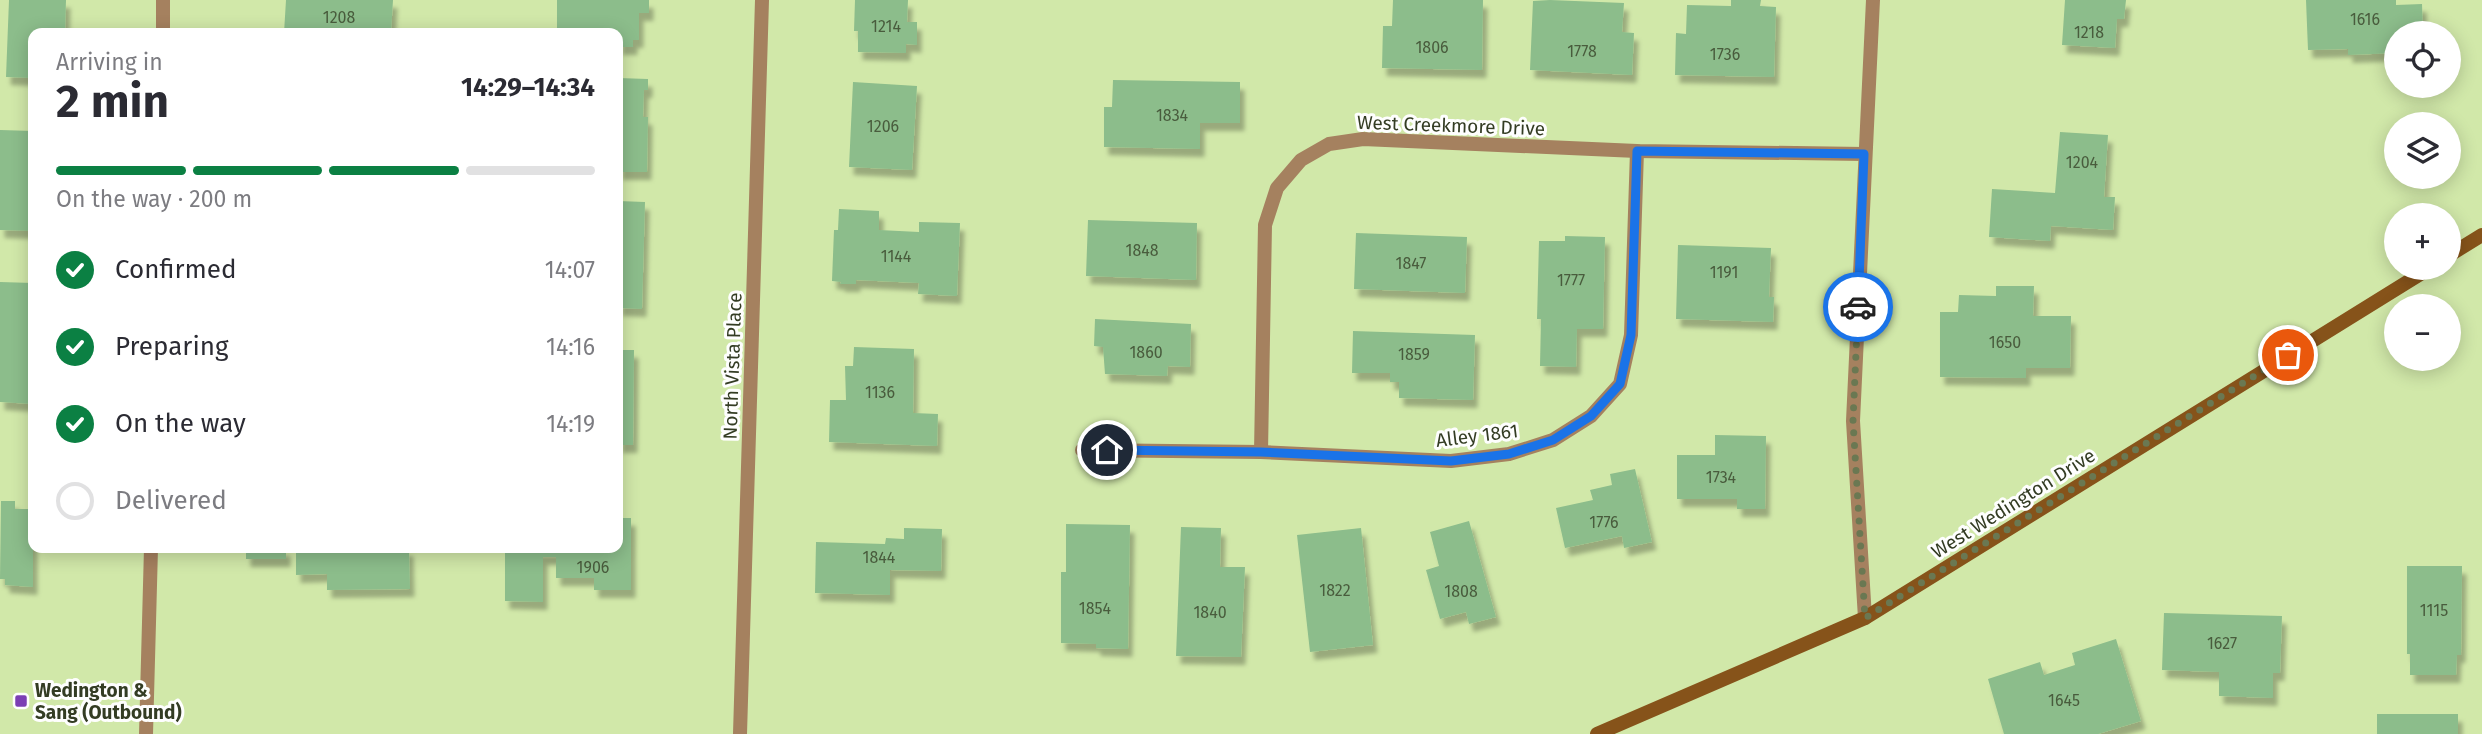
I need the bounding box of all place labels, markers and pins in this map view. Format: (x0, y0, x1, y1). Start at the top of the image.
pin (2258, 325, 2318, 385)
pin (1077, 420, 1137, 480)
place label: Wedington & Sang (Outbound) (35, 679, 182, 724)
marker: Wedington & Sang (Outbound) (13, 693, 29, 709)

